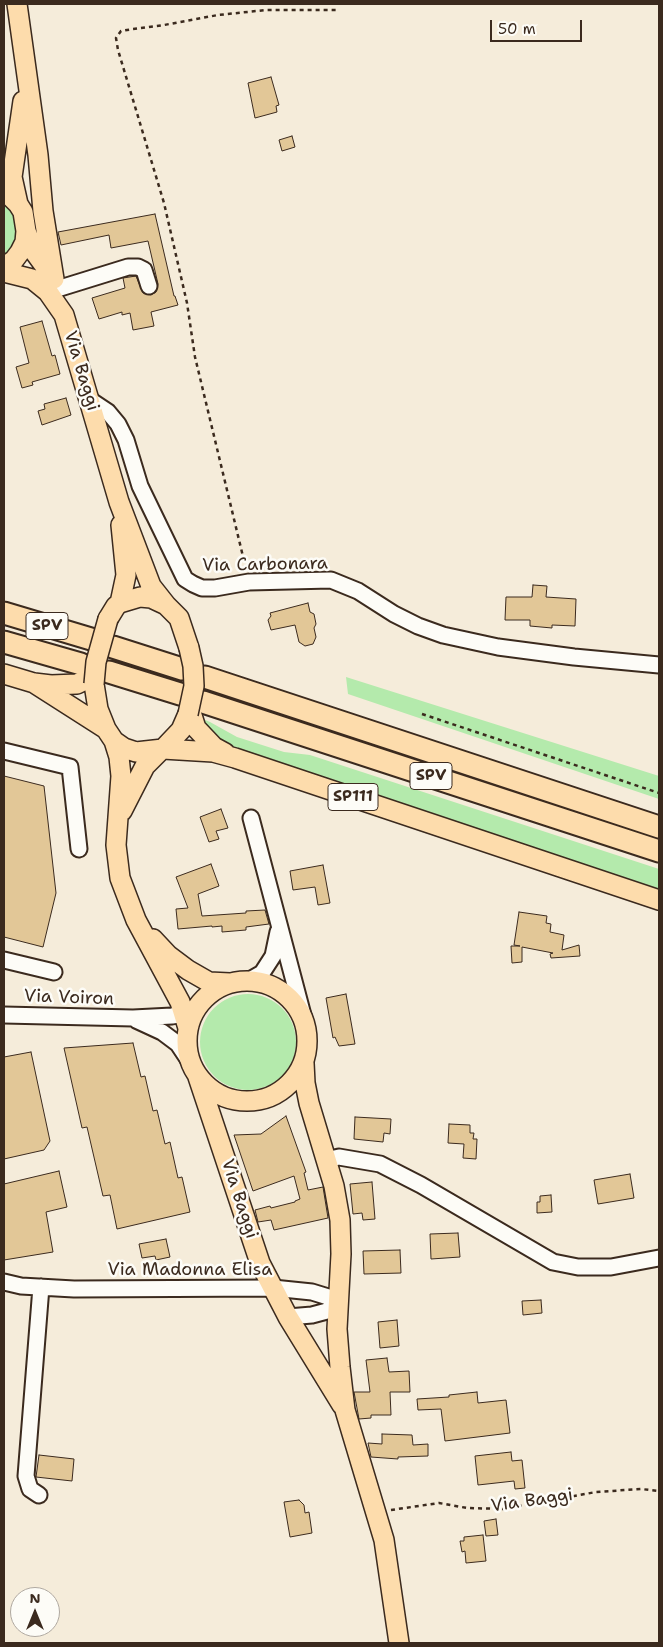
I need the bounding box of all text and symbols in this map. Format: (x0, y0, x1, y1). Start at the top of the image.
scale bar (493, 10, 586, 42)
text: 50 m (498, 19, 536, 39)
street label: Via Baggi (59, 328, 103, 414)
street label: Via Carbonara (202, 553, 328, 577)
road number: SPV (26, 612, 68, 640)
road number: SPV (410, 762, 452, 789)
road number: SP111 (328, 784, 378, 810)
street label: Via Voiron (24, 986, 114, 1010)
street label: Via Baggi (216, 1156, 262, 1242)
street label: Via Madonna Elisa (108, 1259, 272, 1281)
street label: Via Baggi (490, 1485, 574, 1517)
north arrow (10, 1587, 60, 1637)
text: N (29, 1589, 41, 1607)

